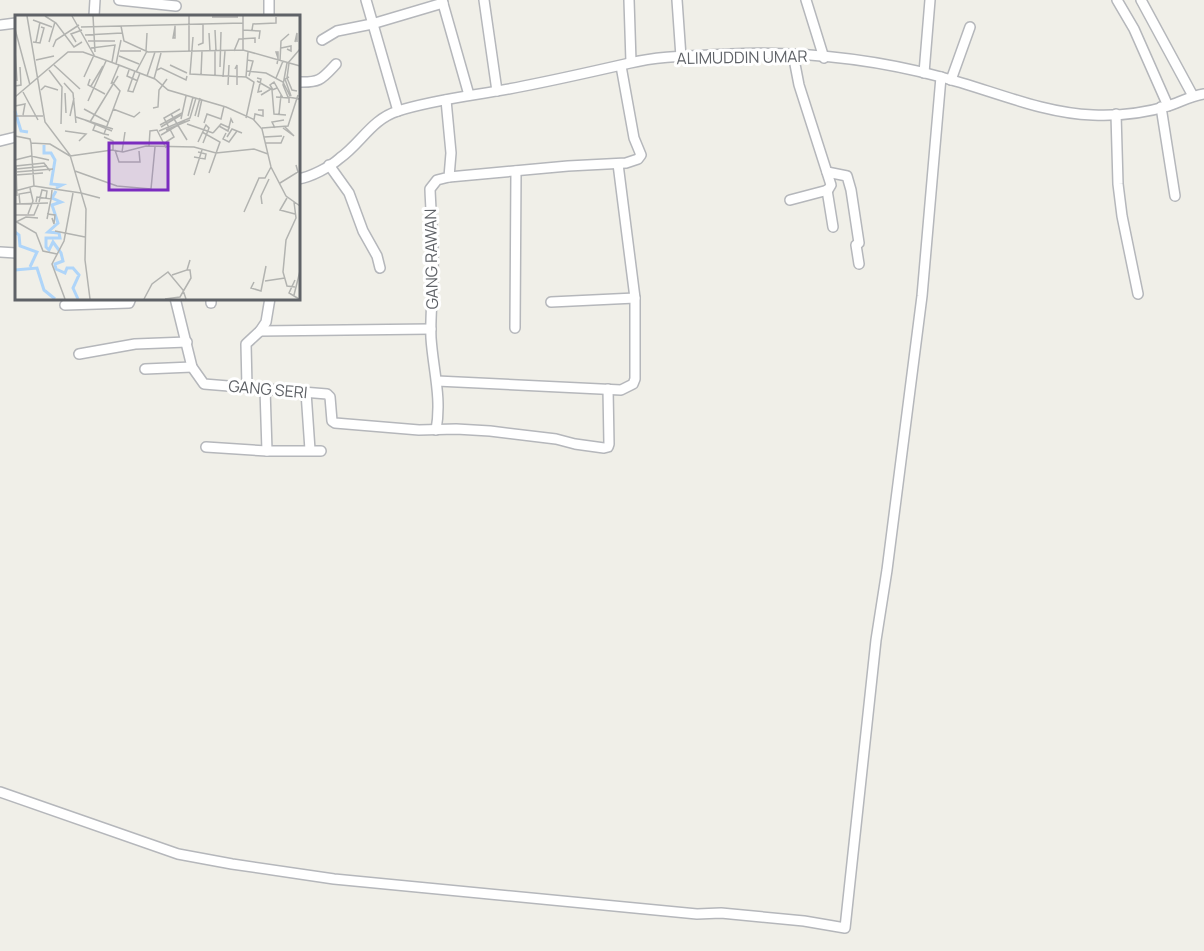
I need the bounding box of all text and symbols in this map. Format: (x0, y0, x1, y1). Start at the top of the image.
inset map (15, 15, 300, 300)
street label: ALIMUDDIN UMAR (676, 45, 808, 69)
street label: GANG RAWAN (419, 209, 443, 309)
street label: GANG SERI (228, 375, 308, 403)

